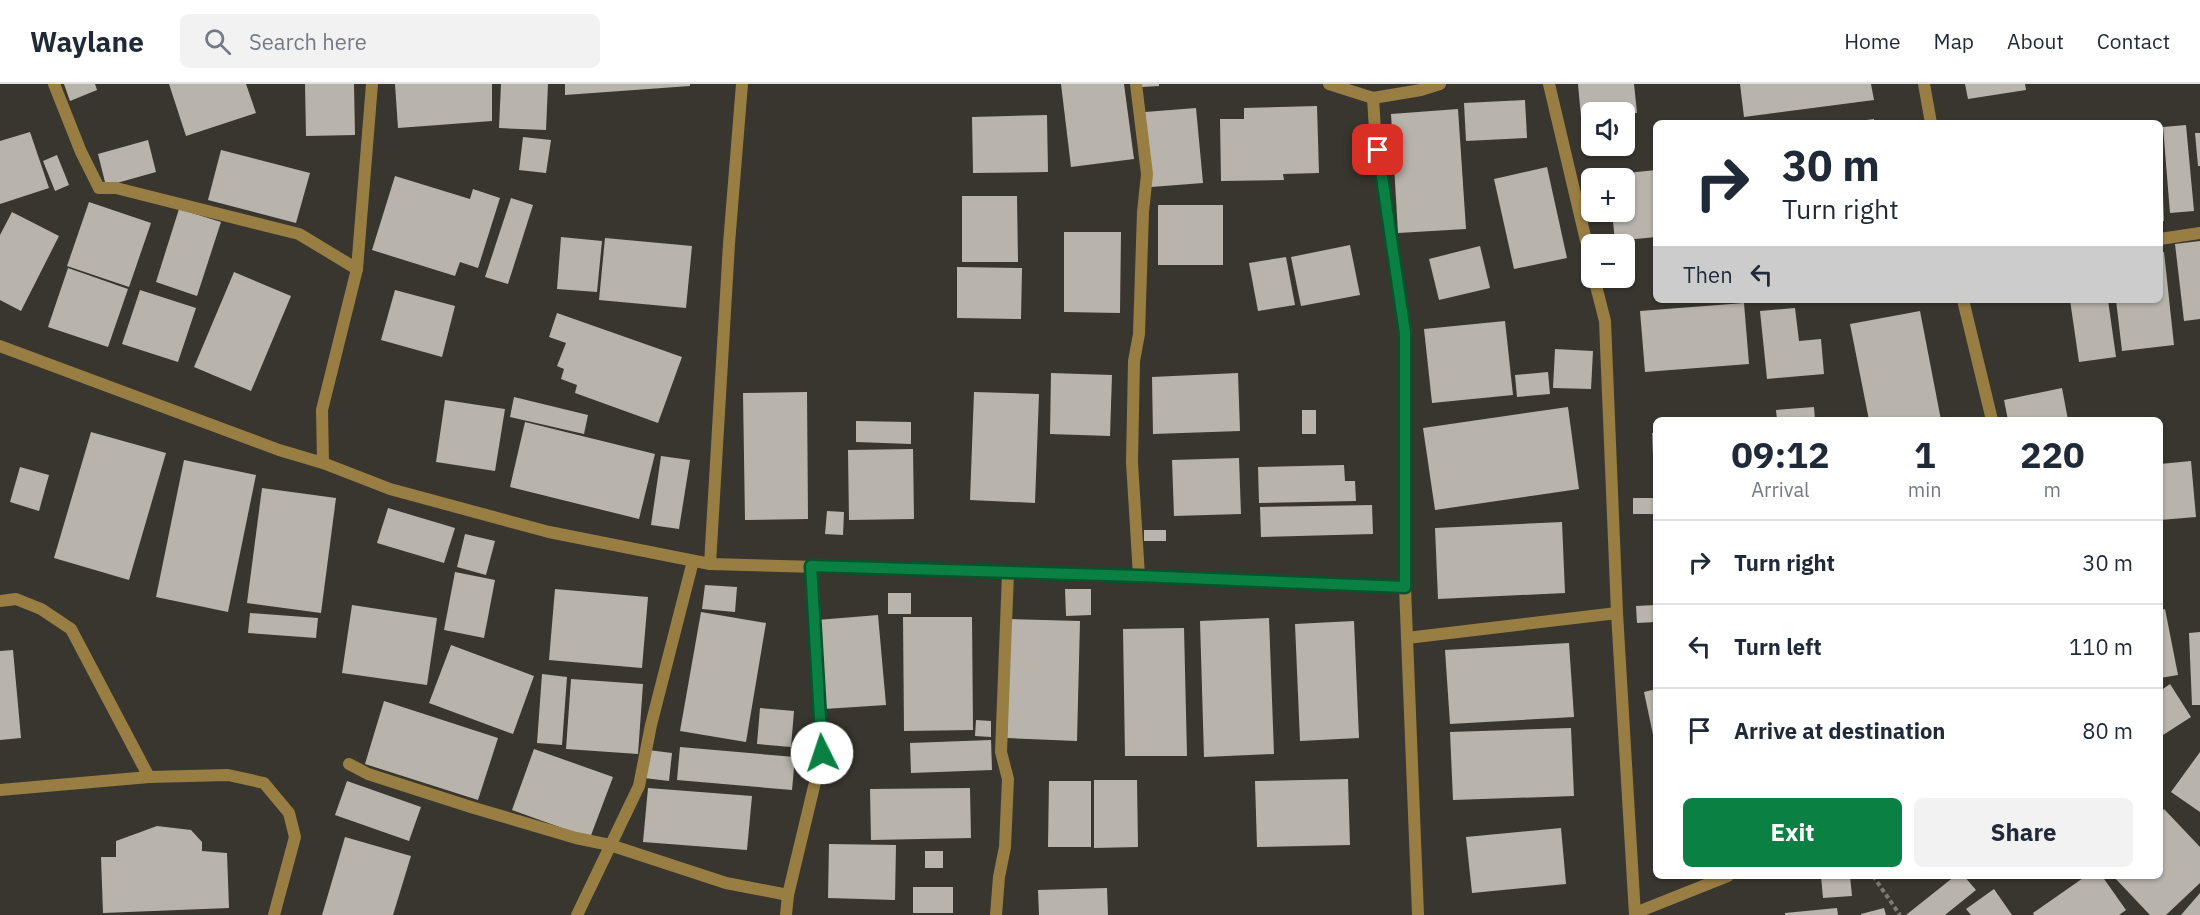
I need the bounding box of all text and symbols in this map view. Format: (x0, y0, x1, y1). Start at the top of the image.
search box (180, 14, 600, 68)
text: Waylane (30, 23, 144, 60)
icon: search (201, 25, 234, 58)
text: Search here (249, 27, 367, 56)
text: Home (1844, 27, 1901, 55)
text: Map (1934, 27, 1974, 55)
text: About (2007, 27, 2064, 55)
text: Contact (2097, 27, 2170, 55)
map controls (1581, 102, 1635, 288)
button: sound (1581, 102, 1635, 156)
pin (1352, 124, 1403, 175)
icon: arrive (1361, 133, 1394, 166)
text: 30 m (1782, 138, 1880, 193)
icon: right (1683, 144, 1761, 222)
button: + (1581, 168, 1635, 222)
text: Turn right (1782, 191, 1899, 226)
button: − (1581, 234, 1635, 288)
icon: left (1745, 258, 1778, 291)
text: Then (1683, 260, 1733, 289)
text: 09:12 (1731, 431, 1830, 478)
text: 1 (1914, 431, 1936, 478)
text: 220 (2020, 431, 2085, 478)
text: Arrival (1751, 476, 1810, 503)
text: min (1908, 476, 1942, 503)
text: m (2044, 476, 2061, 503)
icon: right (1683, 546, 1716, 579)
text: Turn right (1734, 548, 1835, 577)
text: 30 m (2082, 548, 2133, 577)
icon: left (1683, 630, 1716, 663)
text: Turn left (1734, 632, 1822, 661)
text: 110 m (2069, 632, 2133, 661)
icon: arrive (1683, 714, 1716, 747)
text: Arrive at destination (1734, 716, 1945, 745)
text: 80 m (2082, 716, 2133, 745)
position arrow (790, 721, 854, 785)
button: Exit (1683, 798, 1902, 867)
button: Share (1914, 798, 2133, 867)

